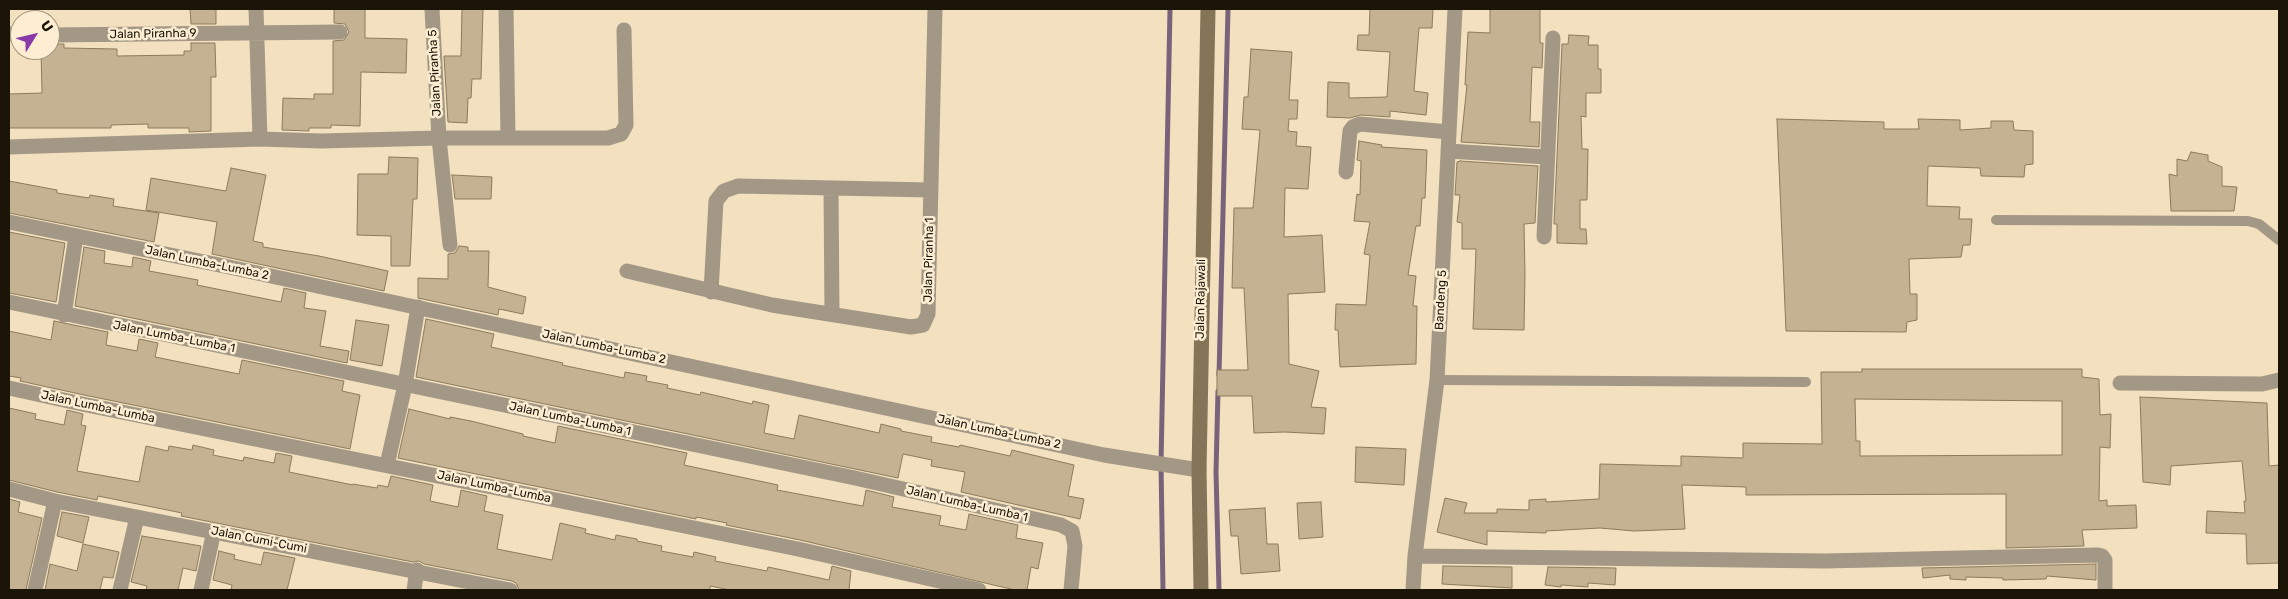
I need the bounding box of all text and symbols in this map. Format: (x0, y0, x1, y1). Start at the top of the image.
north arrow (10, 10, 60, 60)
text: U (37, 17, 57, 36)
street label: Jalan Piranha 9 (109, 26, 197, 42)
street label: Jalan Piranha 5 (426, 29, 444, 117)
street label: Jalan Piranha 1 (921, 217, 937, 303)
street label: Jalan Lumba-Lumba 2 (144, 243, 270, 283)
street label: Jalan Rajawali (1193, 259, 1209, 339)
street label: Bandeng 5 (1432, 270, 1450, 330)
street label: Jalan Lumba-Lumba 1 (112, 318, 236, 356)
street label: Jalan Lumba-Lumba 2 (541, 327, 667, 367)
street label: Jalan Lumba-Lumba (40, 388, 156, 426)
street label: Jalan Lumba-Lumba 1 (508, 399, 632, 439)
street label: Jalan Lumba-Lumba 2 (936, 412, 1062, 452)
street label: Jalan Lumba-Lumba (436, 468, 552, 506)
street label: Jalan Lumba-Lumba 1 (905, 483, 1029, 525)
street label: Jalan Cumi-Cumi (210, 524, 308, 556)

